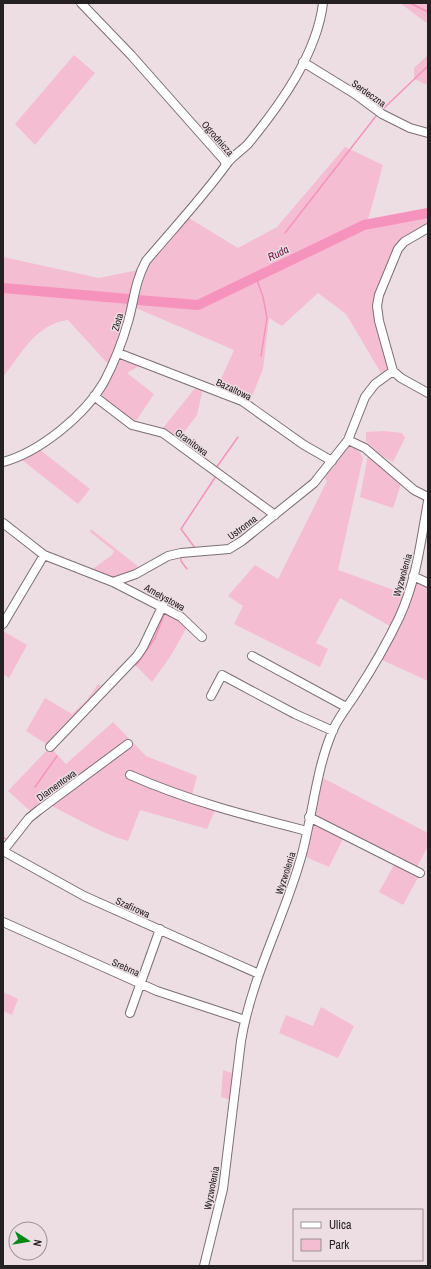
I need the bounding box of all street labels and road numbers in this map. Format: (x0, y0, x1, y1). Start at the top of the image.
street label: Serdeczna (349, 77, 389, 110)
street label: Ogrodnicza (199, 118, 237, 159)
street label: Złota (109, 311, 126, 333)
street label: Bazaltowa (214, 376, 254, 404)
street label: Granitowa (173, 426, 211, 459)
street label: Ustronna (225, 512, 260, 543)
street label: Wyzwolenia (390, 552, 415, 598)
street label: Ametystowa (141, 580, 188, 614)
street label: Diamentowa (34, 766, 79, 804)
street label: Wyzwolenia (272, 850, 299, 896)
street label: Szafirowa (113, 894, 152, 921)
street label: Srebrna (110, 956, 142, 980)
street label: Wyzwolenia (201, 1165, 222, 1211)

